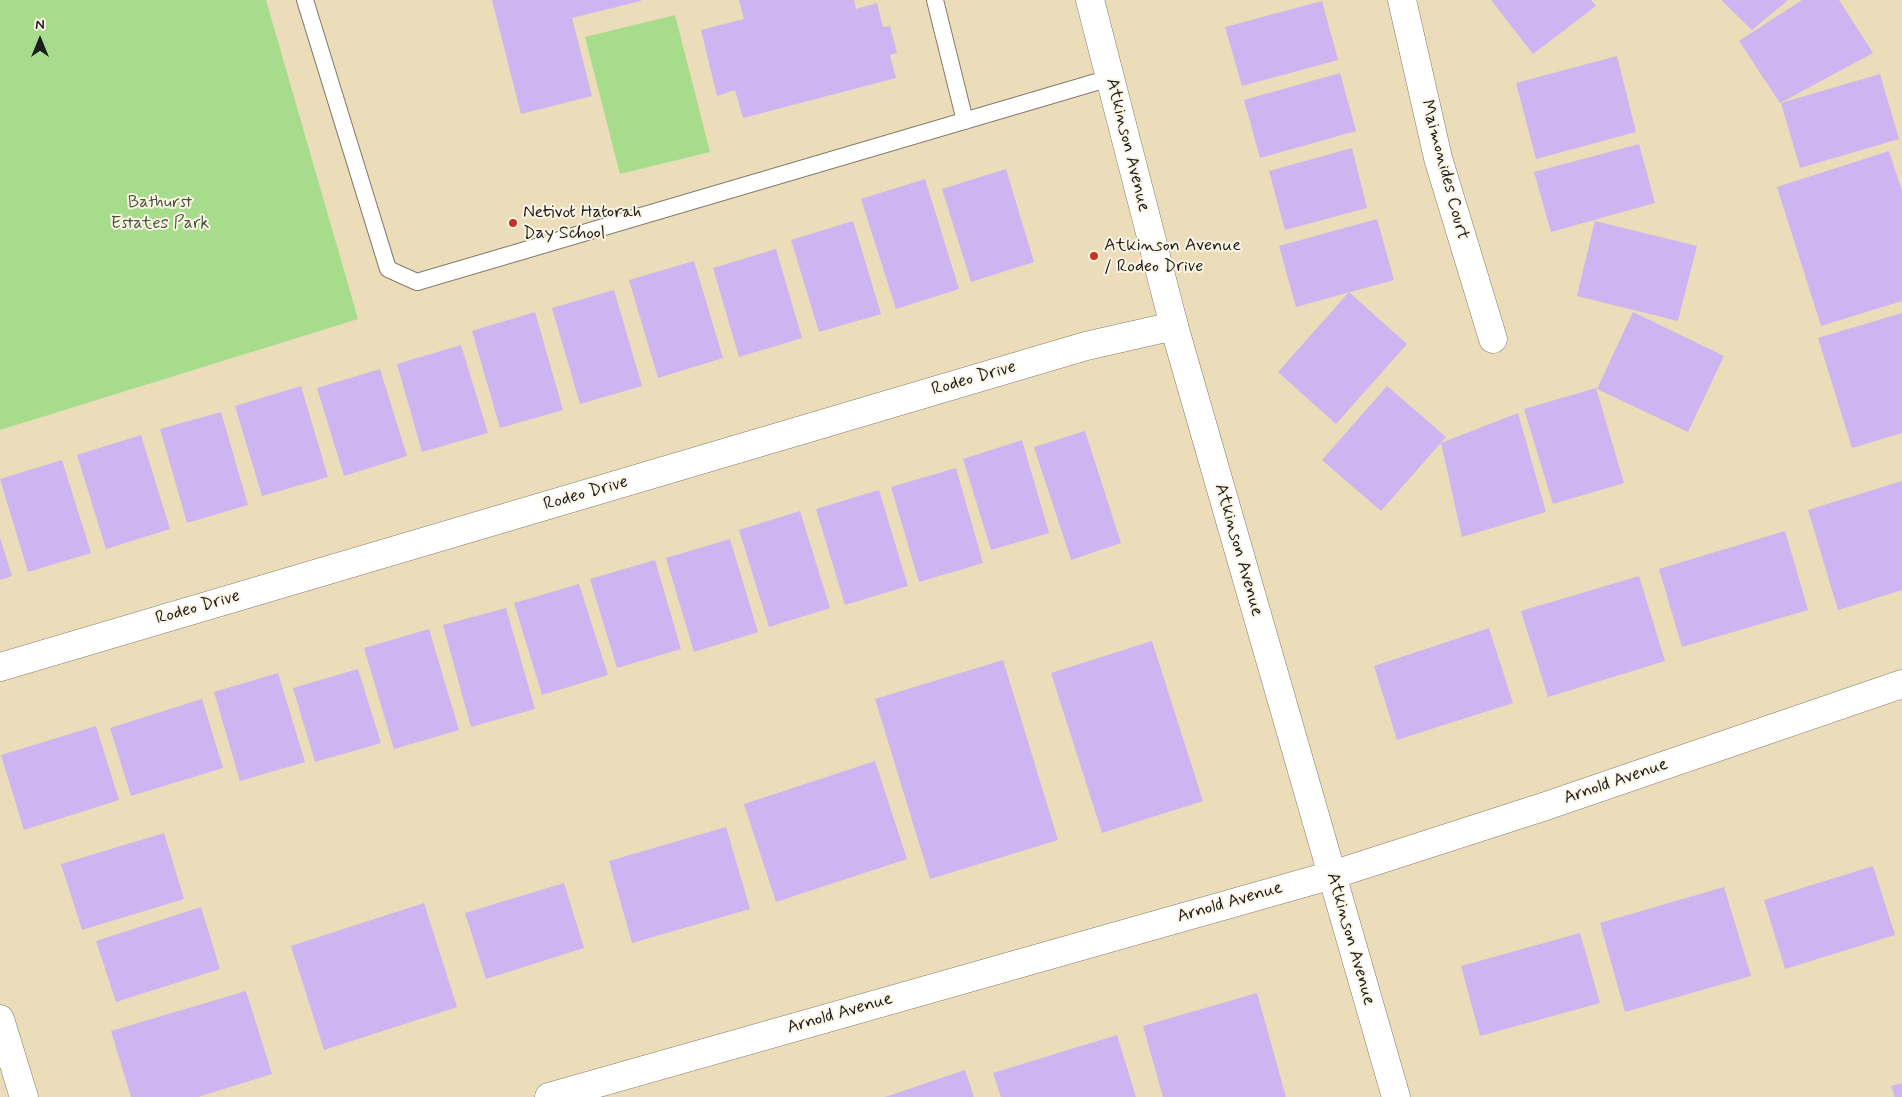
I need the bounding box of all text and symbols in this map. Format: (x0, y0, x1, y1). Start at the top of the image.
north arrow (15, 15, 65, 65)
text: N (35, 16, 45, 34)
street label: Atkinson Avenue (1100, 76, 1154, 214)
street label: Maimonides Court (1415, 98, 1473, 242)
park label: Bathurst Estates Park (111, 192, 209, 234)
place label: Netivot Hatorah Day School (523, 202, 642, 244)
marker: Netivot Hatorah Day School (507, 217, 519, 229)
place label: Atkinson Avenue / Rodeo Drive (1104, 235, 1241, 278)
marker: Atkinson Avenue / Rodeo Drive (1088, 250, 1100, 262)
street label: Rodeo Drive (929, 357, 1019, 401)
street label: Rodeo Drive (541, 472, 631, 516)
street label: Atkinson Avenue (1209, 481, 1267, 619)
street label: Rodeo Drive (153, 586, 243, 630)
street label: Arnold Avenue (1561, 754, 1671, 810)
street label: Atkinson Avenue (1321, 870, 1379, 1008)
street label: Arnold Avenue (1175, 878, 1285, 928)
street label: Arnold Avenue (785, 989, 895, 1039)

